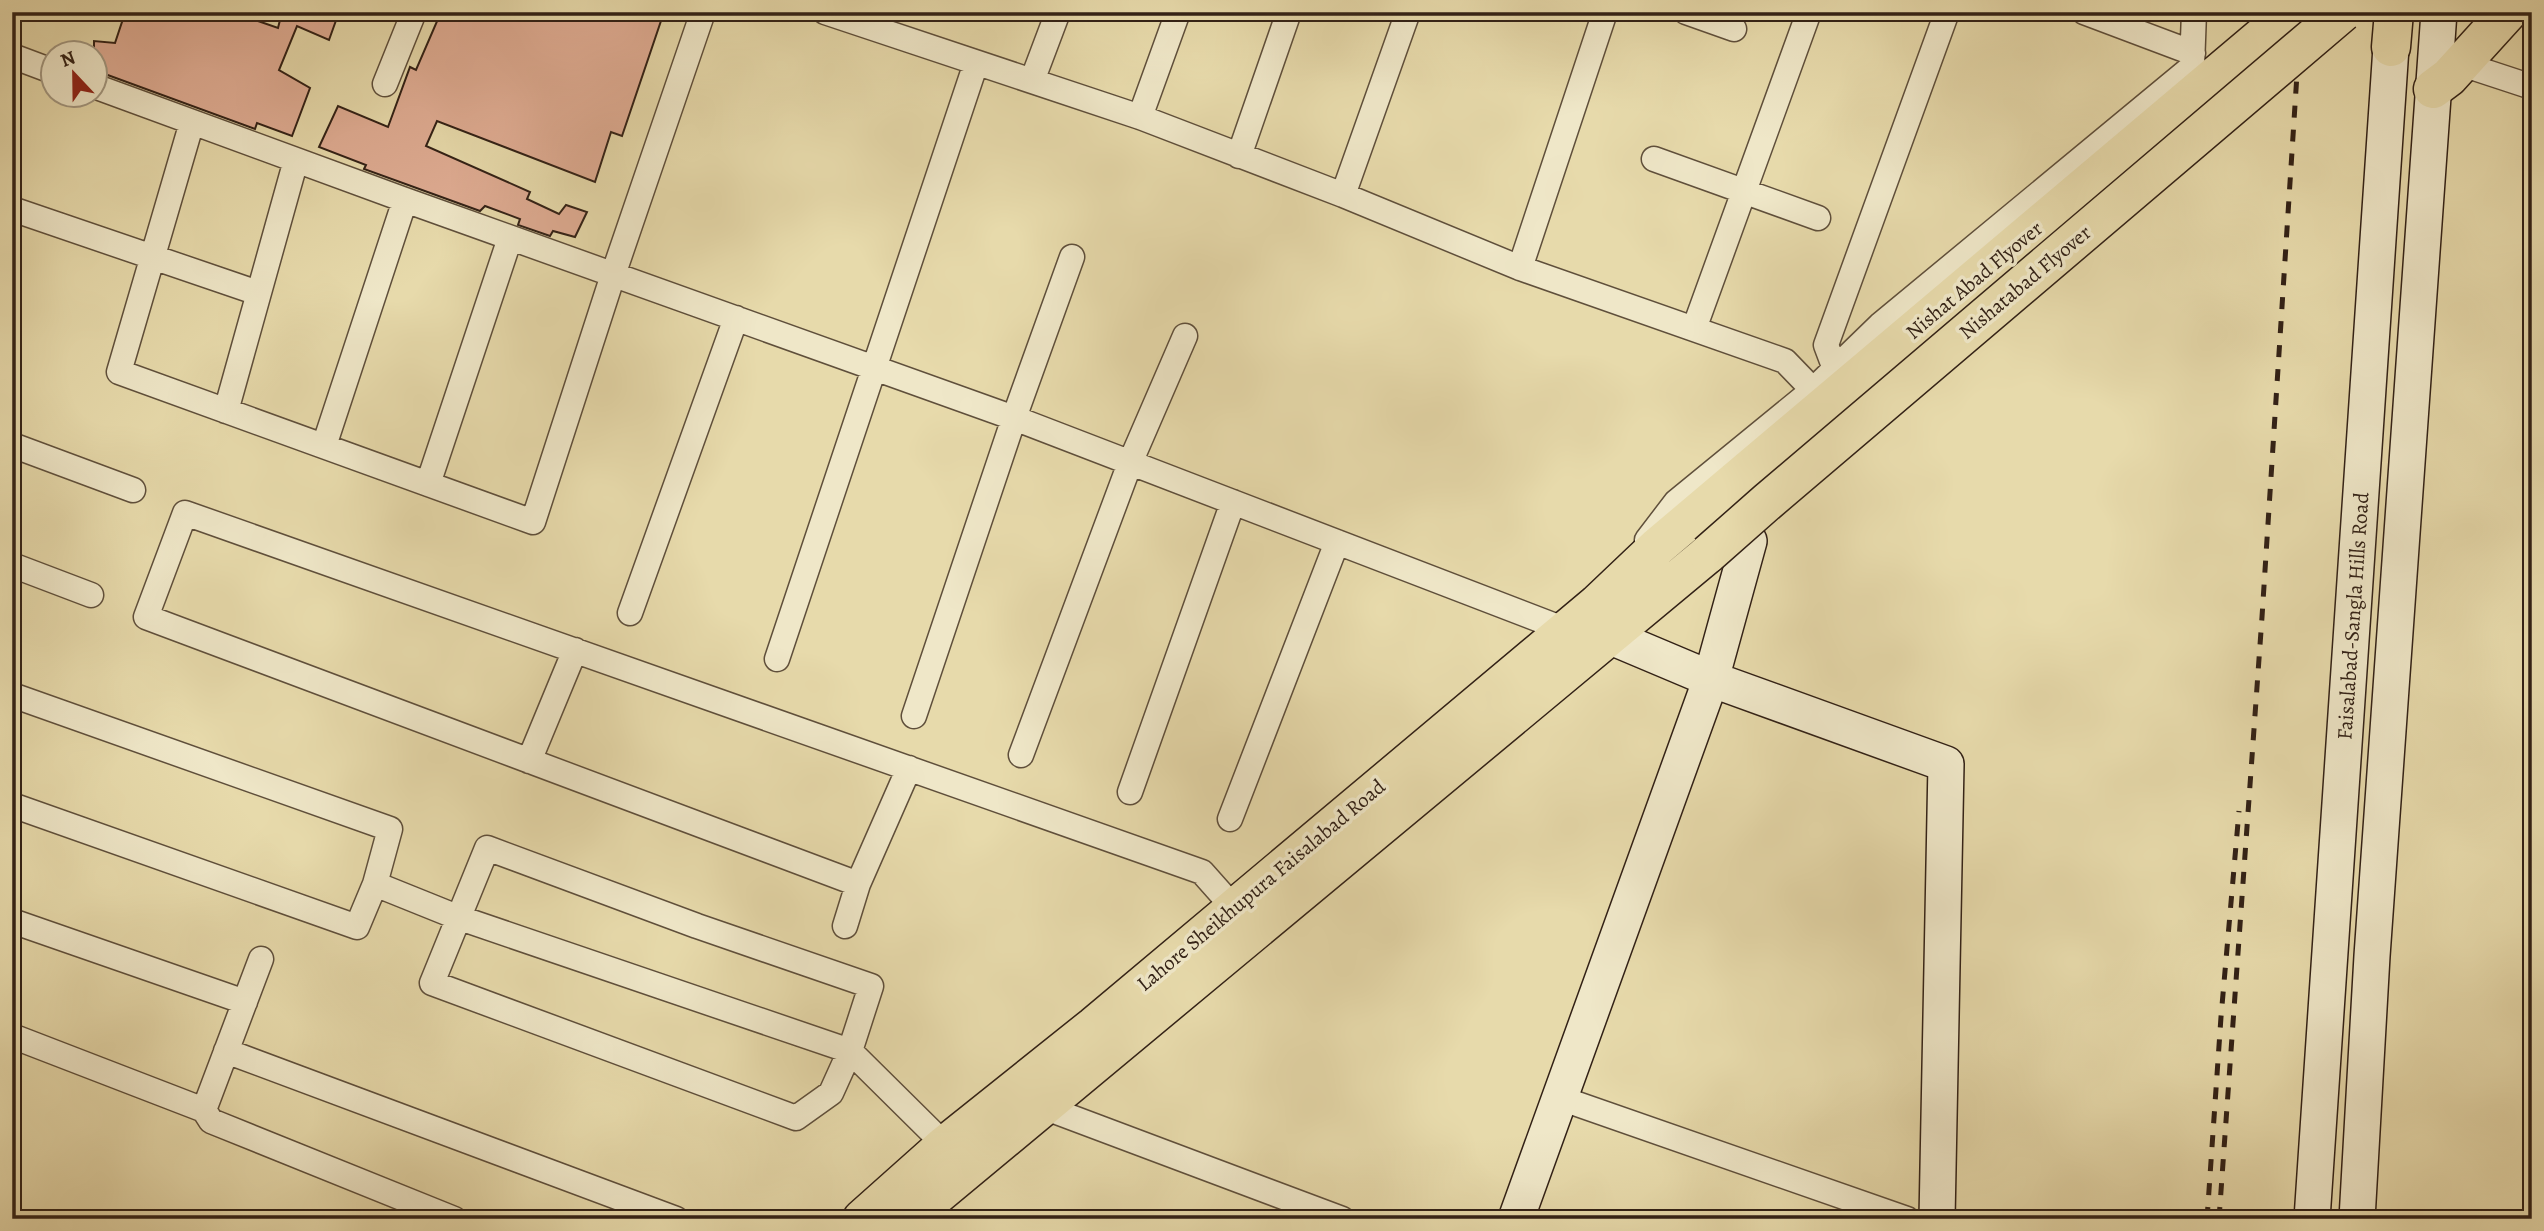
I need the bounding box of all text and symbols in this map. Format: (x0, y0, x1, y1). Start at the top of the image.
north arrow (38, 38, 108, 108)
text: N (57, 44, 79, 74)
street label: Nishat Abad Flyover (1900, 214, 2048, 346)
street label: Nishatabad Flyover (1953, 218, 2097, 346)
street label: Faisalabad-Sangla Hills Road (2330, 491, 2376, 741)
street label: Lahore Sheikhupura Faisalabad Road (1131, 772, 1392, 997)

